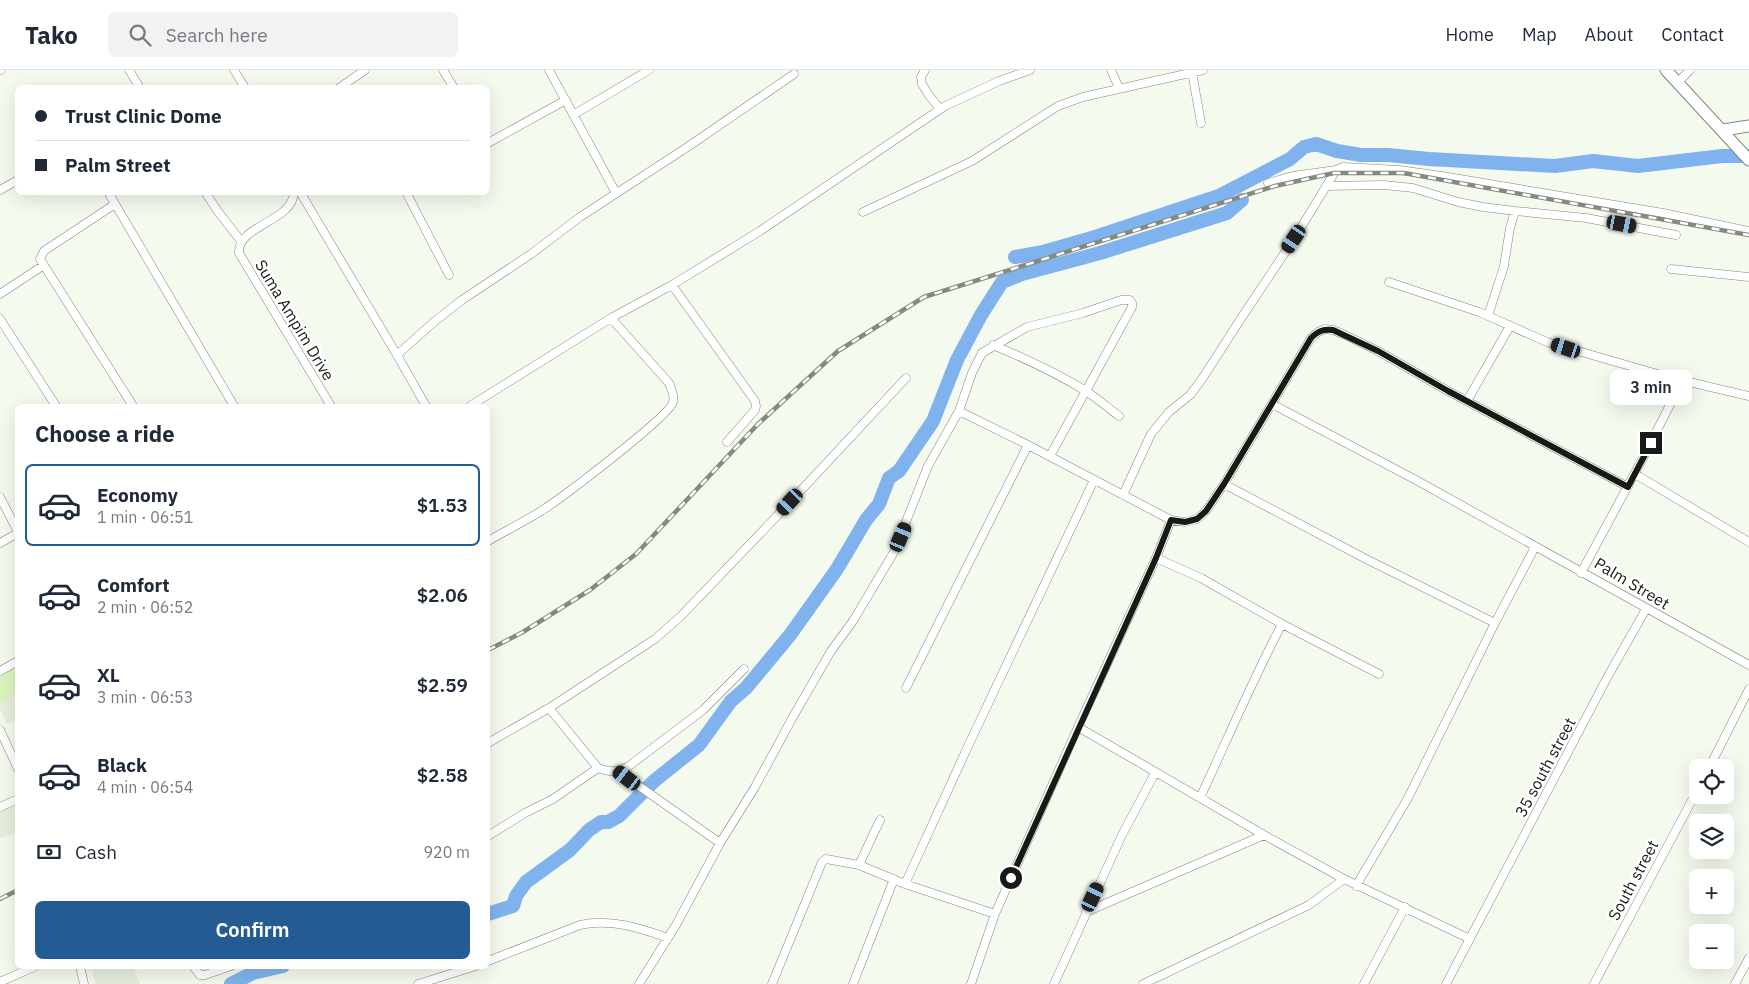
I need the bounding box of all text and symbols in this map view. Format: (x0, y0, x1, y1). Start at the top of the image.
search box (108, 12, 458, 57)
text: Tako (25, 19, 78, 51)
icon: search (126, 21, 154, 49)
text: Search here (166, 23, 268, 47)
text: Home (1446, 23, 1494, 46)
text: Map (1522, 23, 1557, 46)
text: About (1585, 23, 1633, 46)
text: Contact (1661, 23, 1724, 46)
text: Trust Clinic Dome (65, 104, 222, 128)
text: Palm Street (65, 153, 170, 177)
car (1605, 214, 1638, 234)
car (1279, 222, 1308, 256)
street label: Suma Ampim Drive (251, 256, 339, 384)
car (1549, 336, 1582, 360)
callout: 3 min (1610, 370, 1692, 406)
text: 3 min (1630, 377, 1672, 397)
text: Choose a ride (35, 419, 175, 448)
route end (1640, 432, 1662, 454)
icon: car (37, 483, 82, 528)
text: Economy (97, 483, 178, 507)
car (774, 486, 805, 518)
text: $1.53 (417, 493, 468, 517)
text: 1 min · 06:51 (97, 507, 193, 527)
car (888, 520, 913, 554)
street label: Palm Street (1591, 553, 1673, 613)
icon: car (37, 573, 82, 618)
text: Comfort (97, 573, 170, 597)
text: $2.06 (417, 583, 468, 607)
text: 2 min · 06:52 (97, 597, 193, 617)
icon: car (37, 663, 82, 708)
text: XL (97, 663, 120, 687)
text: $2.59 (417, 673, 468, 697)
text: 3 min · 06:53 (97, 687, 193, 707)
street label: 35 south street (1510, 714, 1580, 820)
icon: car (37, 753, 82, 798)
text: Black (97, 753, 147, 777)
map controls (1689, 759, 1734, 969)
button: locate (1689, 759, 1734, 804)
text: $2.58 (417, 763, 468, 787)
car (610, 763, 643, 793)
text: 4 min · 06:54 (97, 777, 193, 797)
button: layers (1689, 814, 1734, 859)
street label: South street (1603, 836, 1663, 924)
icon: cash (35, 838, 63, 866)
text: Cash (75, 840, 117, 864)
text: 920 m (423, 842, 470, 862)
route start (1000, 867, 1022, 889)
button: + (1689, 869, 1734, 914)
car (1079, 880, 1106, 914)
button: Confirm (35, 901, 470, 959)
button: − (1689, 924, 1734, 969)

